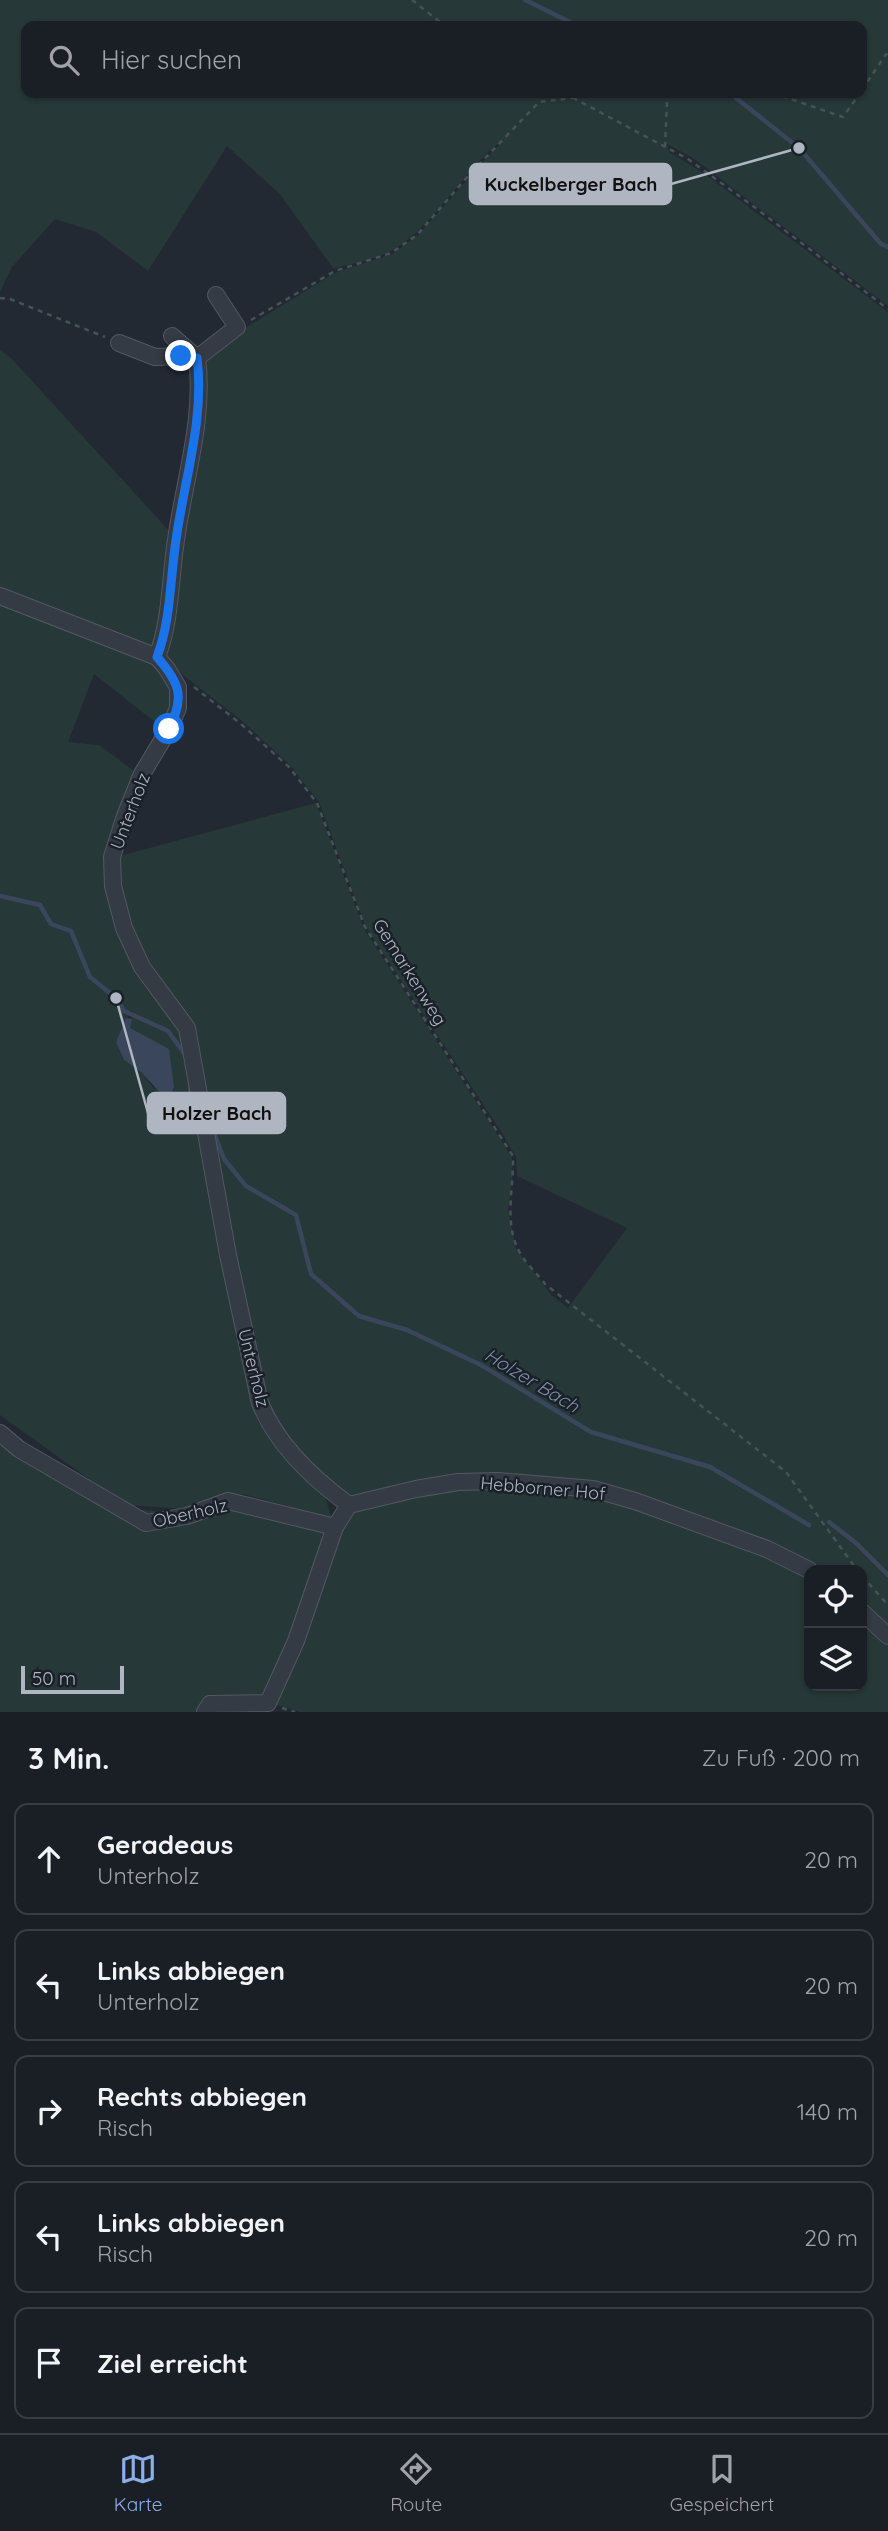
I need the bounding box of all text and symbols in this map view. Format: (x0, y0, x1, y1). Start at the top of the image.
search box (21, 21, 867, 98)
icon: search (45, 41, 83, 79)
text: Hier suchen (101, 43, 242, 76)
callout: Kuckelberger Bach (470, 164, 671, 204)
text: Kuckelberger Bach (485, 172, 658, 196)
route end (165, 340, 196, 371)
route start (153, 713, 184, 744)
street label: Unterholz (105, 769, 155, 853)
street label: Gemarkenweg (368, 914, 452, 1030)
callout: Holzer Bach (148, 1093, 285, 1133)
text: Holzer Bach (162, 1101, 272, 1125)
street label: Unterholz (233, 1326, 275, 1410)
water label: Holzer Bach (480, 1342, 585, 1418)
street label: Hebborner Hof (479, 1471, 607, 1505)
street label: Oberholz (151, 1493, 229, 1533)
map controls (804, 1565, 867, 1691)
button: locate (804, 1565, 867, 1628)
button: layers (804, 1628, 867, 1691)
scale bar (21, 1663, 124, 1695)
text: 50 m (32, 1666, 76, 1690)
text: 3 Min. (28, 1739, 110, 1777)
text: Zu Fuß · 200 m (702, 1743, 860, 1772)
text: Geradeaus (97, 1828, 233, 1861)
icon: ahead (30, 1840, 68, 1878)
text: 20 m (804, 1845, 858, 1874)
text: Unterholz (97, 1861, 200, 1890)
text: Links abbiegen (97, 1954, 285, 1987)
icon: left (30, 1966, 68, 2004)
text: 20 m (804, 1971, 858, 2000)
text: Unterholz (97, 1987, 200, 2016)
text: Rechts abbiegen (97, 2080, 307, 2113)
icon: right (30, 2092, 68, 2130)
text: 140 m (797, 2097, 858, 2126)
text: Risch (97, 2113, 153, 2142)
text: Links abbiegen (97, 2206, 285, 2239)
icon: left (30, 2218, 68, 2256)
text: 20 m (804, 2223, 858, 2252)
text: Risch (97, 2239, 153, 2268)
icon: arrive (30, 2344, 68, 2382)
text: Ziel erreicht (97, 2347, 248, 2380)
tab: Karte (114, 2450, 163, 2516)
tab: Route (390, 2450, 442, 2516)
tab: Gespeichert (670, 2450, 774, 2516)

